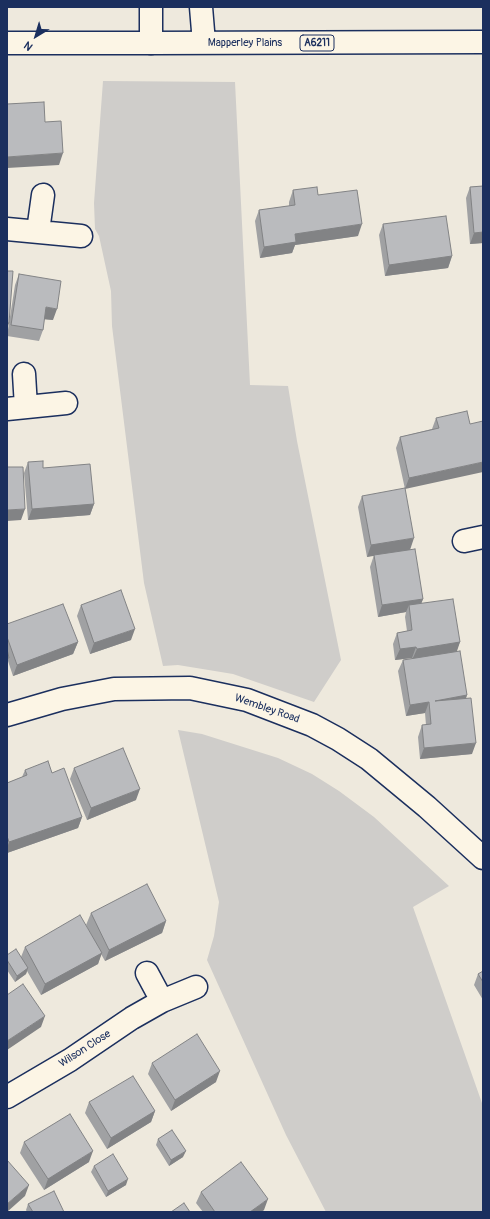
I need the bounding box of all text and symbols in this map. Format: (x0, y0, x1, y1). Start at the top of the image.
north arrow (16, 16, 56, 56)
road number: A6211 (300, 35, 334, 51)
street label: Mapperley Plains (208, 36, 282, 50)
text: N (21, 38, 35, 53)
street label: Wembley Road (233, 692, 301, 726)
street label: Wilson Close (57, 1027, 113, 1071)

